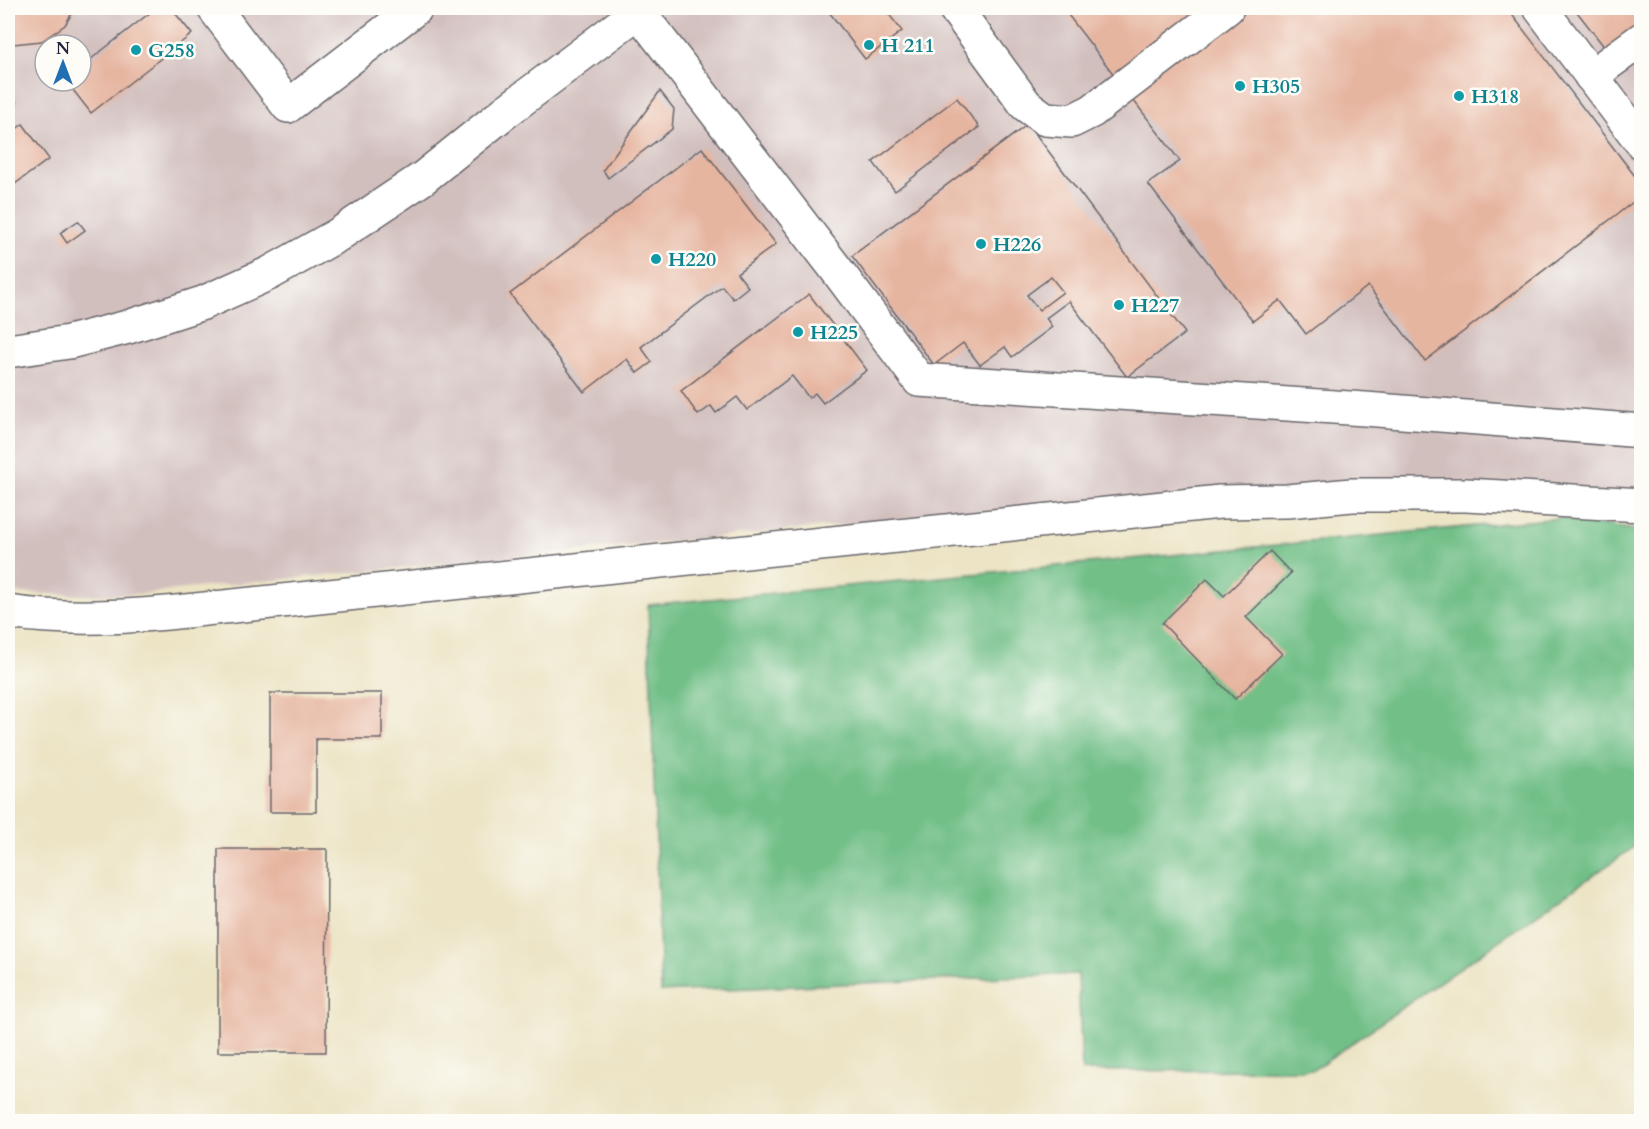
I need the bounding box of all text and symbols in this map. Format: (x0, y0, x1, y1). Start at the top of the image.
place label: H 211 (881, 32, 935, 59)
north arrow (33, 33, 93, 93)
place label: G258 (148, 37, 195, 64)
text: N (56, 38, 70, 60)
marker: H 211 (862, 38, 876, 52)
marker: G258 (129, 43, 143, 57)
place label: H305 (1252, 73, 1300, 100)
marker: H305 (1233, 79, 1247, 93)
place label: H318 (1471, 83, 1519, 110)
marker: H318 (1452, 89, 1466, 103)
place label: H226 (993, 231, 1041, 258)
marker: H226 (974, 237, 988, 251)
place label: H220 (668, 246, 716, 273)
marker: H220 (649, 252, 663, 266)
place label: H227 (1131, 292, 1179, 319)
marker: H227 (1112, 298, 1126, 312)
place label: H225 (810, 319, 858, 346)
marker: H225 (791, 325, 805, 339)

